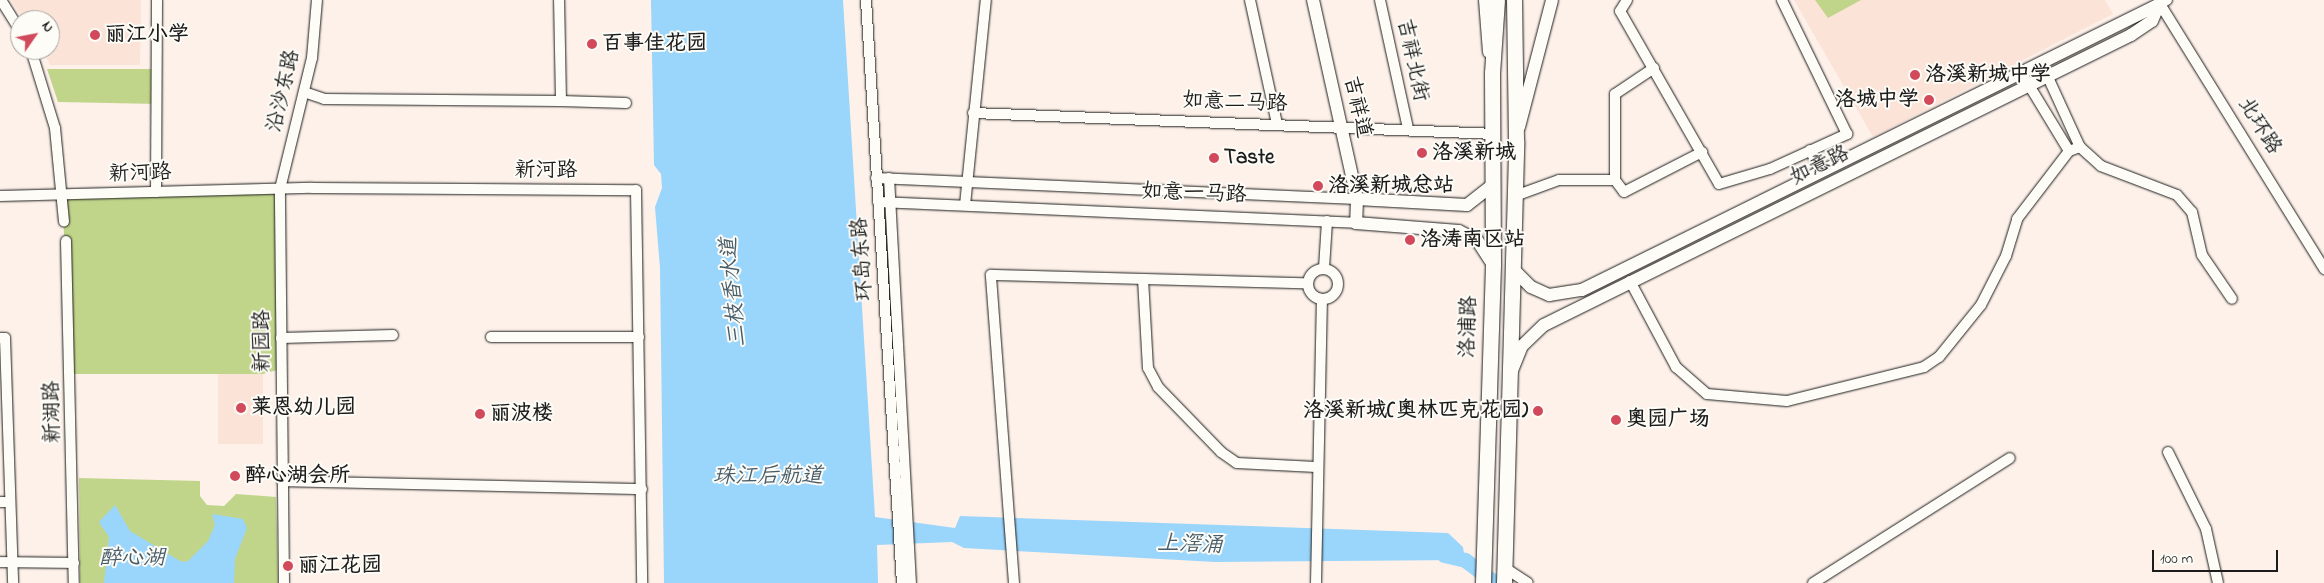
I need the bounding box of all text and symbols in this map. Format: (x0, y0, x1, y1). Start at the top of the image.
north arrow (10, 10, 60, 60)
street label: 吉祥北街 (1391, 16, 1433, 104)
text: N (36, 17, 59, 37)
place label: 丽江小学 (105, 22, 189, 48)
marker: 丽江小学 (89, 29, 101, 41)
place label: 百事佳花园 (602, 31, 707, 57)
marker: 百事佳花园 (586, 38, 598, 50)
street label: 沿沙东路 (262, 47, 306, 135)
place label: 洛溪新城中学 (1925, 62, 2051, 88)
marker: 洛溪新城中学 (1909, 69, 1921, 81)
street label: 吉祥道 (1338, 73, 1376, 141)
place label: 洛城中学 (1835, 87, 1919, 113)
street label: 如意二马路 (1182, 89, 1288, 117)
street label: 北环路 (2232, 93, 2286, 159)
marker: 洛城中学 (1923, 94, 1935, 106)
place label: 洛溪新城 (1432, 140, 1516, 166)
street label: 如意路 (1786, 141, 1854, 191)
place label: Taste (1224, 145, 1275, 171)
marker: 洛溪新城 (1416, 147, 1428, 159)
marker: Taste (1208, 152, 1220, 164)
street label: 新河路 (515, 158, 577, 184)
street label: 新河路 (108, 160, 172, 188)
place label: 洛溪新城总站 (1328, 173, 1454, 199)
street label: 如意一马路 (1141, 180, 1247, 208)
marker: 洛溪新城总站 (1312, 180, 1324, 192)
street label: 环岛东路 (848, 216, 878, 302)
place label: 洛涛南区站 (1420, 227, 1525, 253)
marker: 洛涛南区站 (1404, 234, 1416, 246)
water label: 三枝香水道 (717, 236, 753, 348)
street label: 洛浦路 (1455, 295, 1483, 359)
street label: 新园路 (250, 310, 276, 372)
street label: 新湖路 (40, 380, 66, 444)
place label: 莱恩幼儿园 (251, 395, 356, 421)
place label: 洛溪新城(奥林匹克花园) (1303, 398, 1528, 424)
place label: 丽波楼 (490, 401, 553, 427)
marker: 莱恩幼儿园 (235, 402, 247, 414)
marker: 洛溪新城(奥林匹克花园) (1532, 405, 1544, 417)
place label: 奥园广场 (1626, 407, 1710, 433)
marker: 丽波楼 (474, 408, 486, 420)
marker: 奥园广场 (1610, 414, 1622, 426)
place label: 醉心湖会所 (245, 463, 350, 489)
water label: 珠江后航道 (713, 465, 823, 491)
marker: 醉心湖会所 (229, 470, 241, 482)
water label: 上滘涌 (1157, 532, 1223, 560)
scale bar (2154, 540, 2280, 572)
water label: 醉心湖 (99, 547, 165, 573)
text: 100 m (2160, 548, 2193, 570)
place label: 丽江花园 (298, 553, 382, 579)
marker: 丽江花园 (282, 560, 294, 572)

